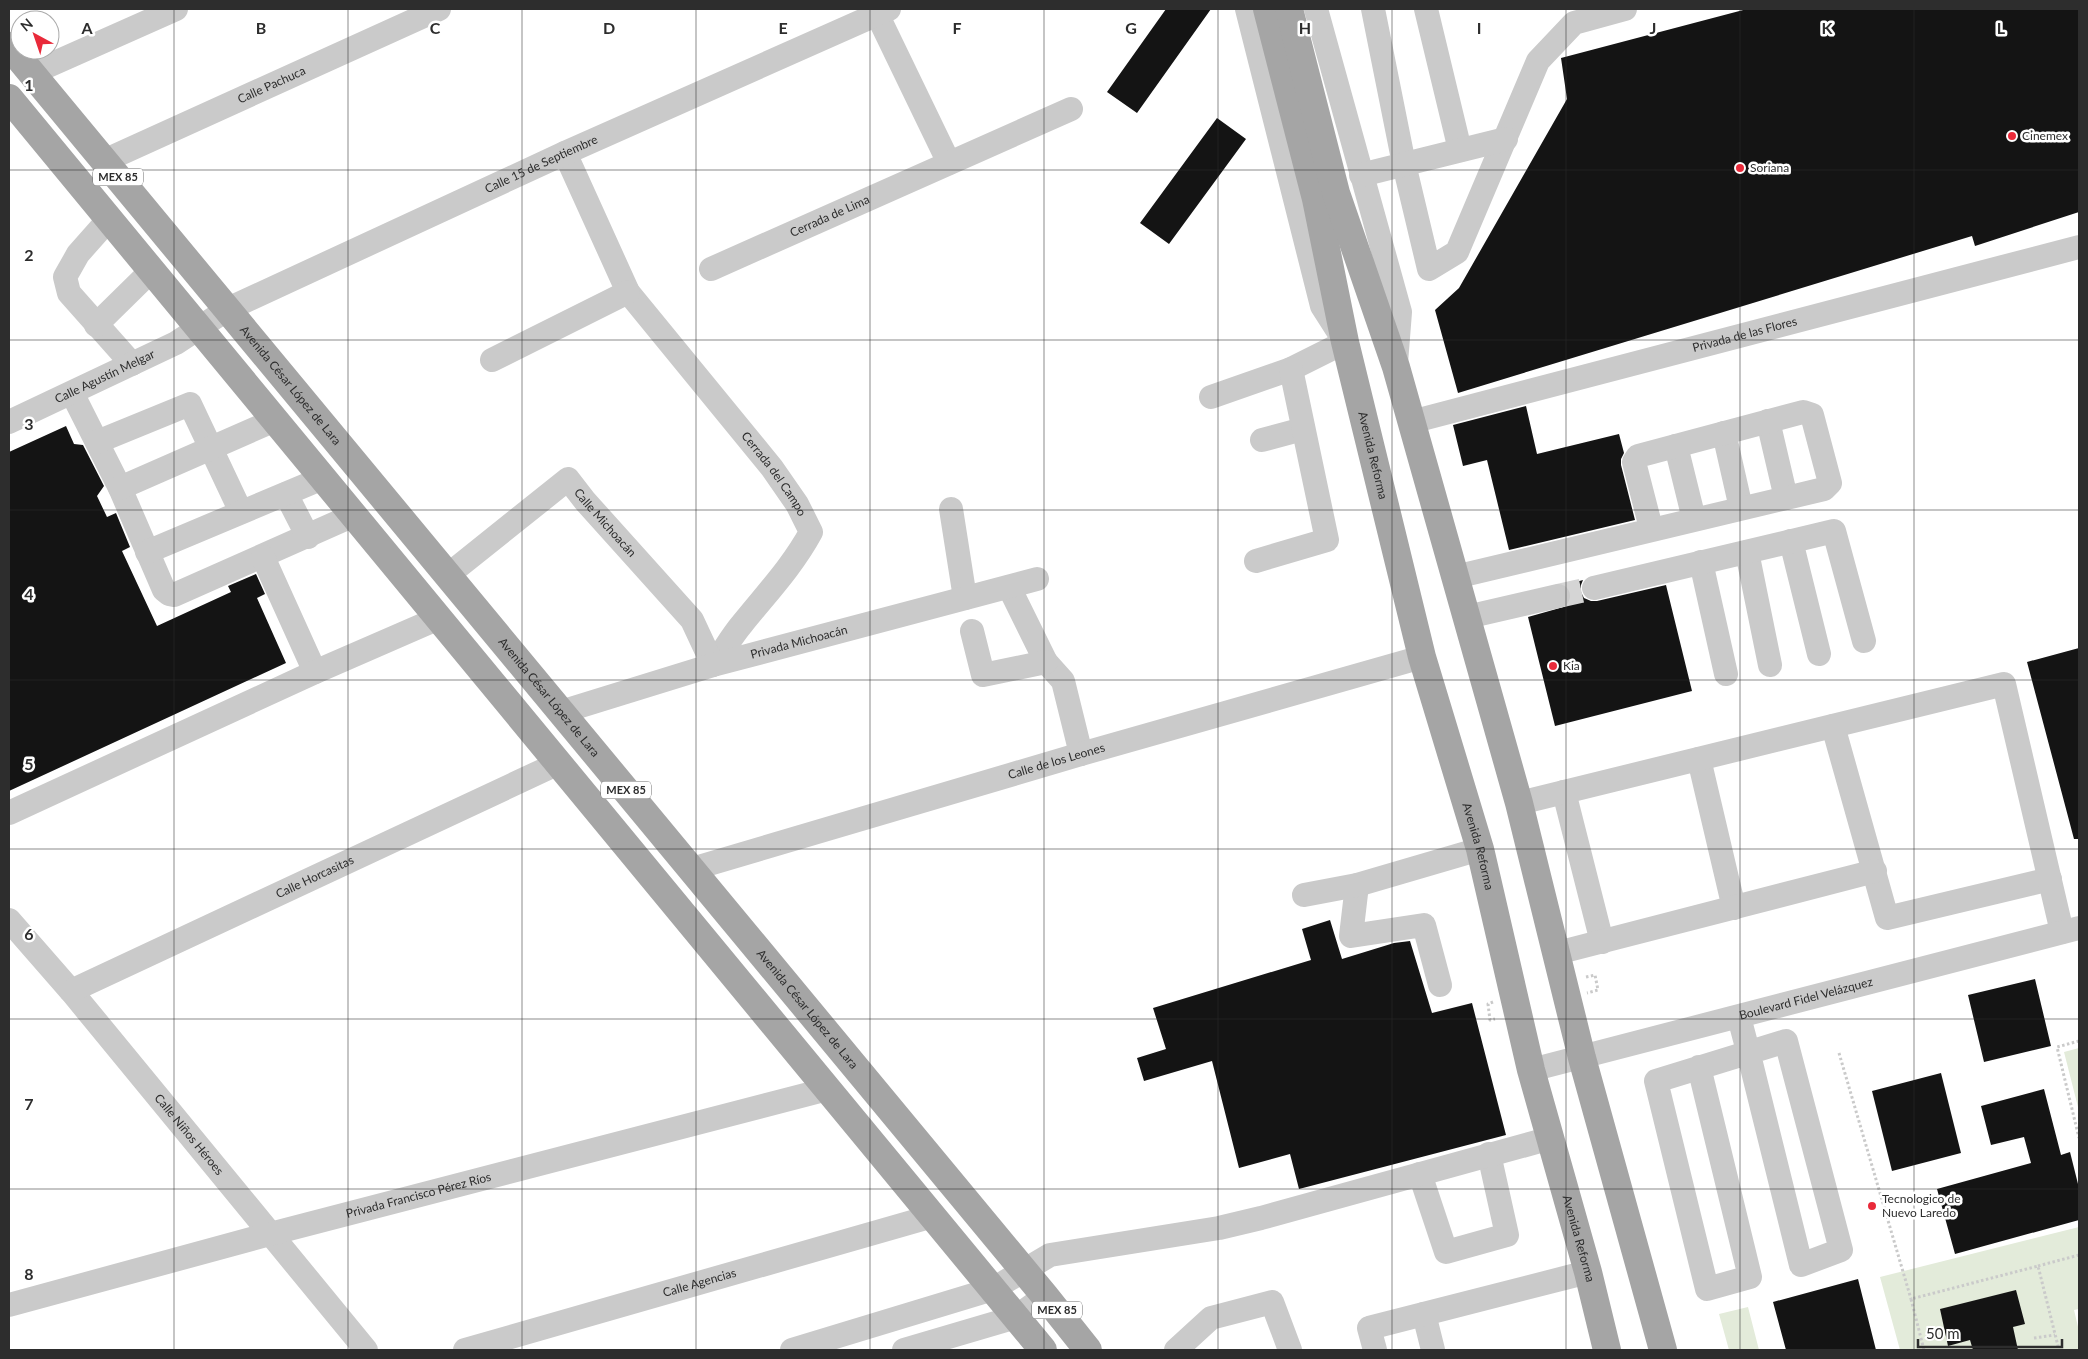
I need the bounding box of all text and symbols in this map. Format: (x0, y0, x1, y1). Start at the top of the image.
north arrow (10, 10, 60, 60)
text: N (17, 15, 36, 35)
text: A (80, 18, 93, 37)
text: B (256, 18, 266, 37)
text: C (430, 18, 441, 37)
text: D (603, 18, 615, 37)
text: E (778, 18, 788, 37)
text: F (952, 18, 962, 37)
text: G (1125, 18, 1137, 37)
text: H (1299, 18, 1311, 37)
text: I (1477, 18, 1481, 37)
text: J (1650, 18, 1656, 37)
text: K (1822, 18, 1834, 37)
text: L (1997, 18, 2006, 37)
street label: Calle Pachuca (235, 63, 308, 106)
text: 1 (24, 75, 34, 94)
place label: Cinemex (2022, 128, 2068, 143)
marker: Cinemex (2006, 130, 2018, 142)
street label: Calle 15 de Septiembre (482, 131, 600, 196)
place label: Soriana (1750, 160, 1789, 175)
marker: Soriana (1734, 162, 1746, 174)
road number: MEX 85 (93, 168, 143, 186)
street label: Cerrada de Lima (787, 191, 872, 240)
text: 2 (24, 245, 34, 264)
street label: Privada de las Flores (1691, 313, 1798, 355)
street label: Avenida César López de Lara (237, 322, 345, 448)
street label: Calle Agustín Melgar (52, 346, 158, 406)
street label: Avenida Reforma (1355, 410, 1391, 501)
text: 3 (24, 414, 34, 433)
street label: Cerrada del Campo (738, 428, 810, 519)
street label: Calle Michoacán (571, 485, 640, 560)
text: 4 (24, 584, 34, 603)
street label: Privada Michoacán (749, 622, 849, 662)
street label: Avenida César López de Lara (495, 634, 603, 760)
place label: Kia (1563, 658, 1580, 673)
marker: Kia (1547, 660, 1559, 672)
street label: Calle de los Leones (1006, 740, 1107, 782)
text: 5 (24, 754, 34, 773)
road number: MEX 85 (601, 782, 651, 798)
street label: Avenida Reforma (1459, 801, 1497, 891)
street label: Calle Horcasitas (273, 852, 356, 901)
text: 6 (24, 924, 34, 943)
street label: Avenida César López de Lara (754, 946, 862, 1072)
street label: Boulevard Fidel Velázquez (1737, 974, 1875, 1023)
street label: Calle Niños Héroes (152, 1091, 227, 1178)
text: 7 (24, 1094, 34, 1113)
street label: Privada Francisco Pérez Ríos (344, 1169, 493, 1221)
place label: Tecnologico de Nuevo Laredo (1882, 1191, 1960, 1220)
street label: Avenida Reforma (1560, 1193, 1598, 1284)
marker: Tecnologico de Nuevo Laredo (1866, 1200, 1878, 1212)
text: 8 (24, 1264, 34, 1283)
street label: Calle Agencias (661, 1265, 738, 1300)
road number: MEX 85 (1032, 1302, 1082, 1318)
scale bar (1918, 1316, 2062, 1348)
text: 50 m (1926, 1324, 1960, 1342)

